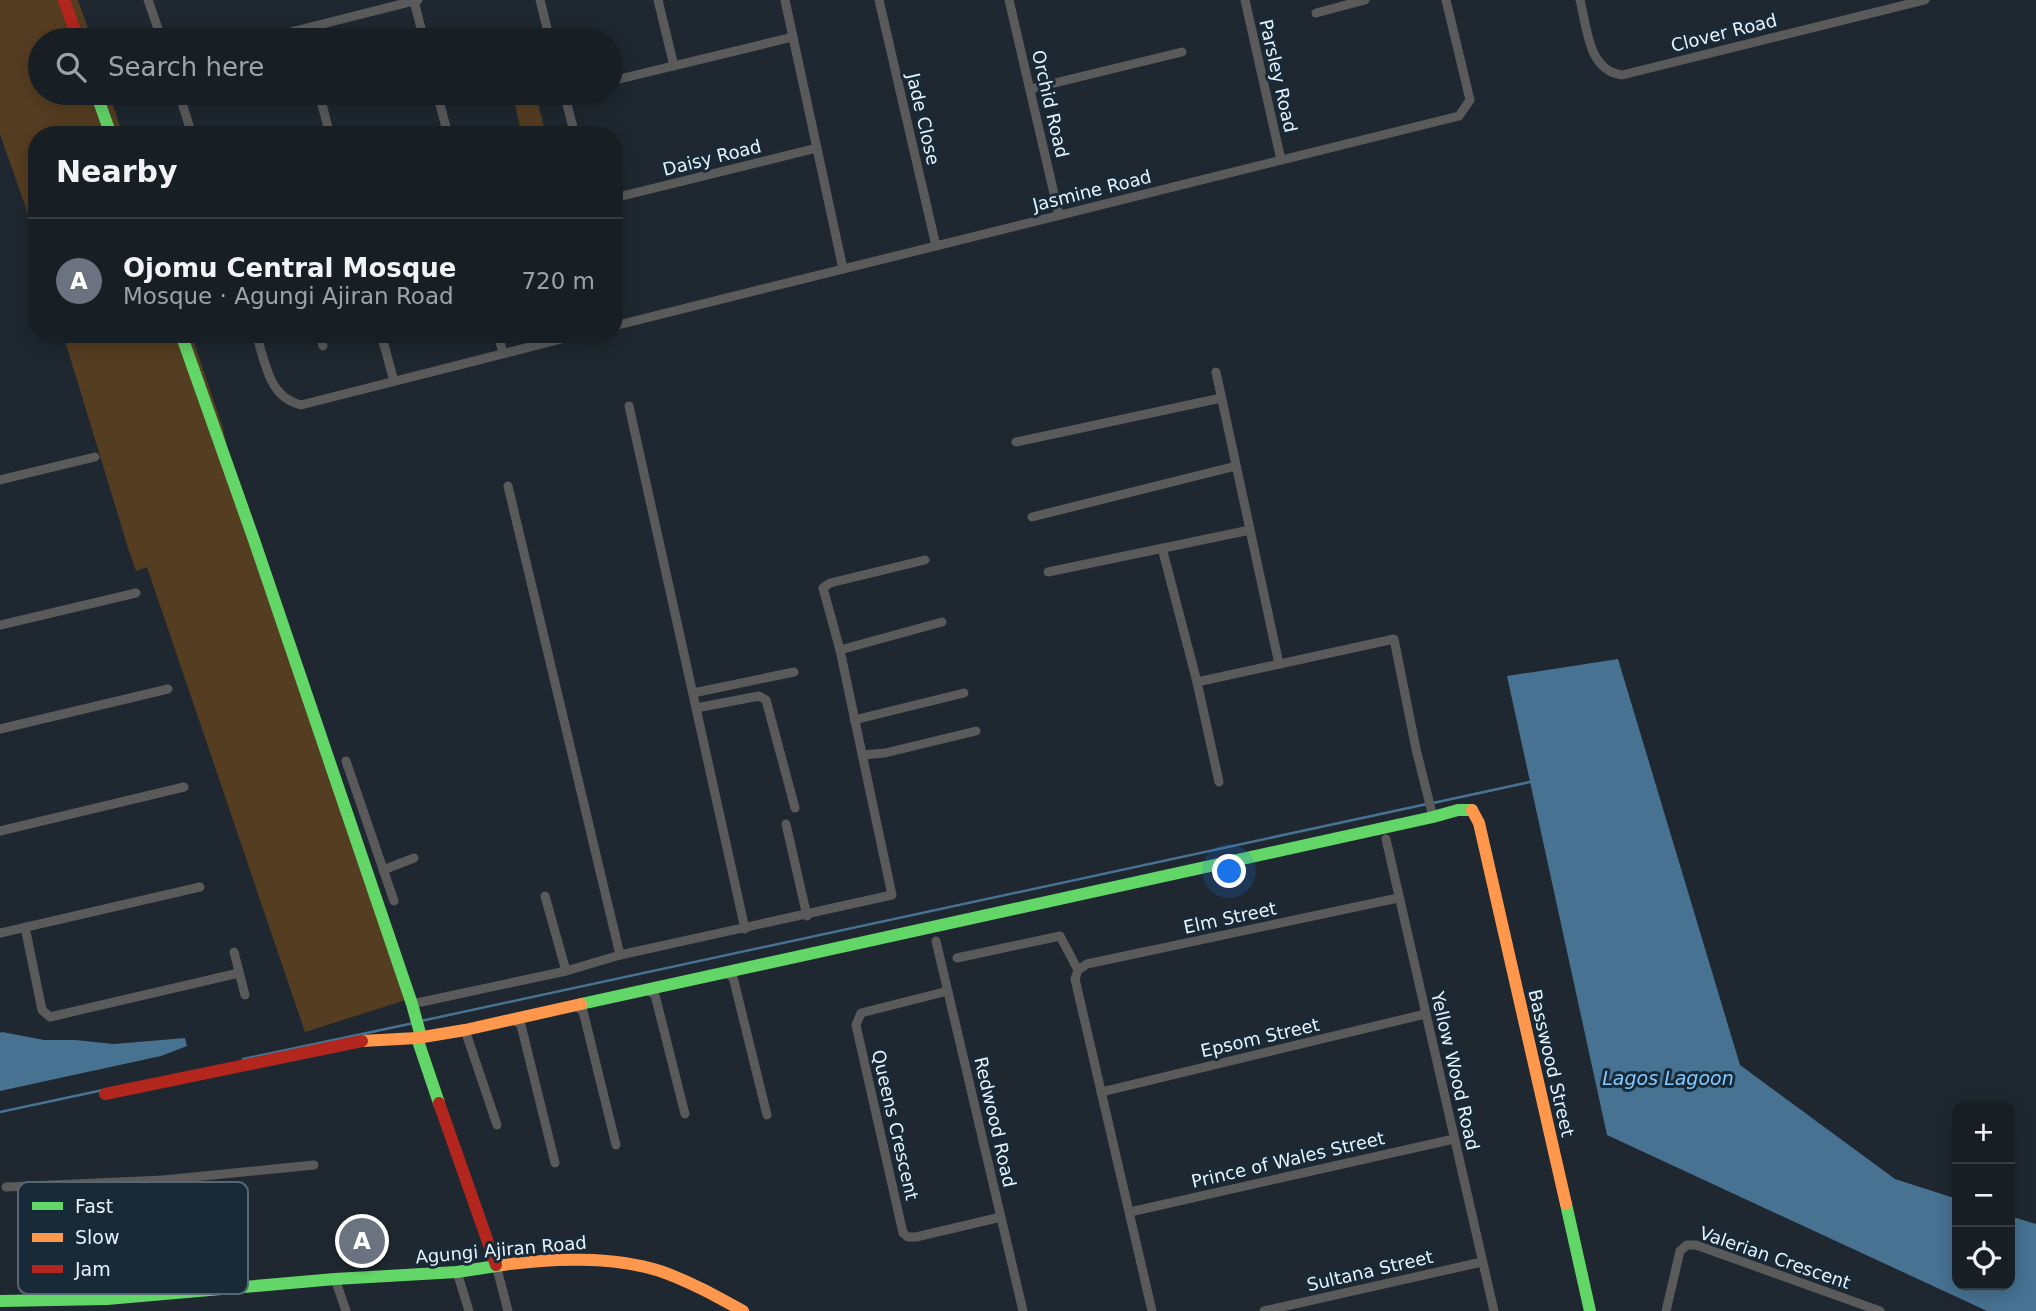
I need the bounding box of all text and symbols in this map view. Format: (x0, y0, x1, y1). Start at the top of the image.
street label: Clover Road (1669, 9, 1779, 56)
street label: Parsley Road (1255, 17, 1302, 135)
search box (28, 28, 623, 105)
icon: search (52, 48, 90, 86)
street label: Orchid Road (1028, 48, 1073, 160)
text: Search here (108, 52, 264, 82)
street label: Jade Close (903, 70, 944, 167)
street label: Daisy Road (660, 135, 763, 180)
text: Nearby (56, 154, 178, 189)
street label: Jasmine Road (1029, 166, 1153, 216)
text: Ojomu Central Mosque (123, 253, 456, 283)
text: A (70, 268, 88, 294)
text: 720 m (521, 268, 595, 294)
text: Mosque · Agungi Ajiran Road (123, 283, 454, 309)
your location (1212, 854, 1246, 888)
street label: Elm Street (1182, 897, 1278, 938)
street label: Basswood Street (1524, 987, 1579, 1139)
street label: Yellow Wood Road (1427, 989, 1484, 1152)
street label: Epsom Street (1199, 1014, 1321, 1061)
street label: Queens Crescent (868, 1048, 923, 1202)
street label: Redwood Road (970, 1055, 1021, 1189)
water label: Lagos Lagoon (1602, 1067, 1734, 1089)
map controls (1952, 1101, 2015, 1290)
button: + (1952, 1101, 2015, 1164)
street label: Prince of Wales Street (1189, 1127, 1387, 1192)
button: − (1952, 1164, 2015, 1227)
legend (18, 1182, 248, 1294)
text: Fast (75, 1195, 113, 1217)
pin: A (339, 1215, 385, 1267)
street label: Valerian Crescent (1697, 1222, 1853, 1293)
text: Slow (75, 1226, 120, 1248)
button: locate (1952, 1227, 2015, 1290)
street label: Agungi Ajiran Road (414, 1232, 587, 1267)
street label: Sultana Street (1305, 1246, 1435, 1295)
text: Jam (74, 1258, 111, 1280)

